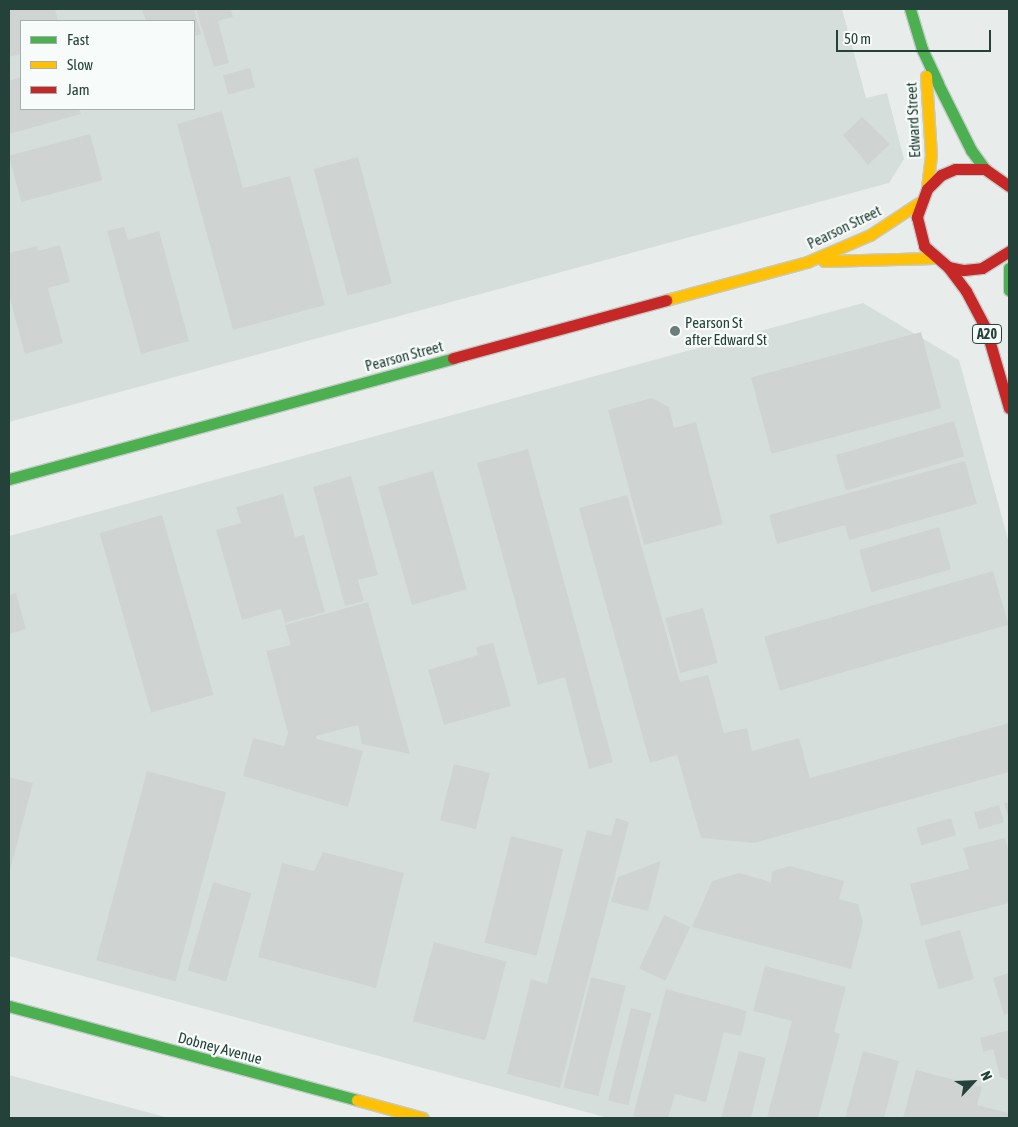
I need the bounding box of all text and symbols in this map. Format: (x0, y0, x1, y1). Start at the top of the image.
legend (20, 20, 195, 110)
scale bar (838, 20, 993, 52)
text: 50 m (844, 30, 871, 47)
text: Fast (67, 31, 89, 48)
text: Slow (67, 56, 93, 73)
text: Jam (67, 81, 90, 98)
street label: Edward Street (902, 82, 924, 158)
street label: Pearson Street (804, 201, 884, 253)
place label: Pearson St after Edward St (685, 313, 767, 348)
road number: A20 (971, 322, 1003, 346)
marker: Pearson St after Edward St (669, 325, 681, 337)
street label: Pearson Street (363, 337, 445, 375)
street label: Dobney Avenue (176, 1028, 264, 1068)
north arrow (948, 1057, 998, 1107)
text: N (978, 1069, 996, 1083)

